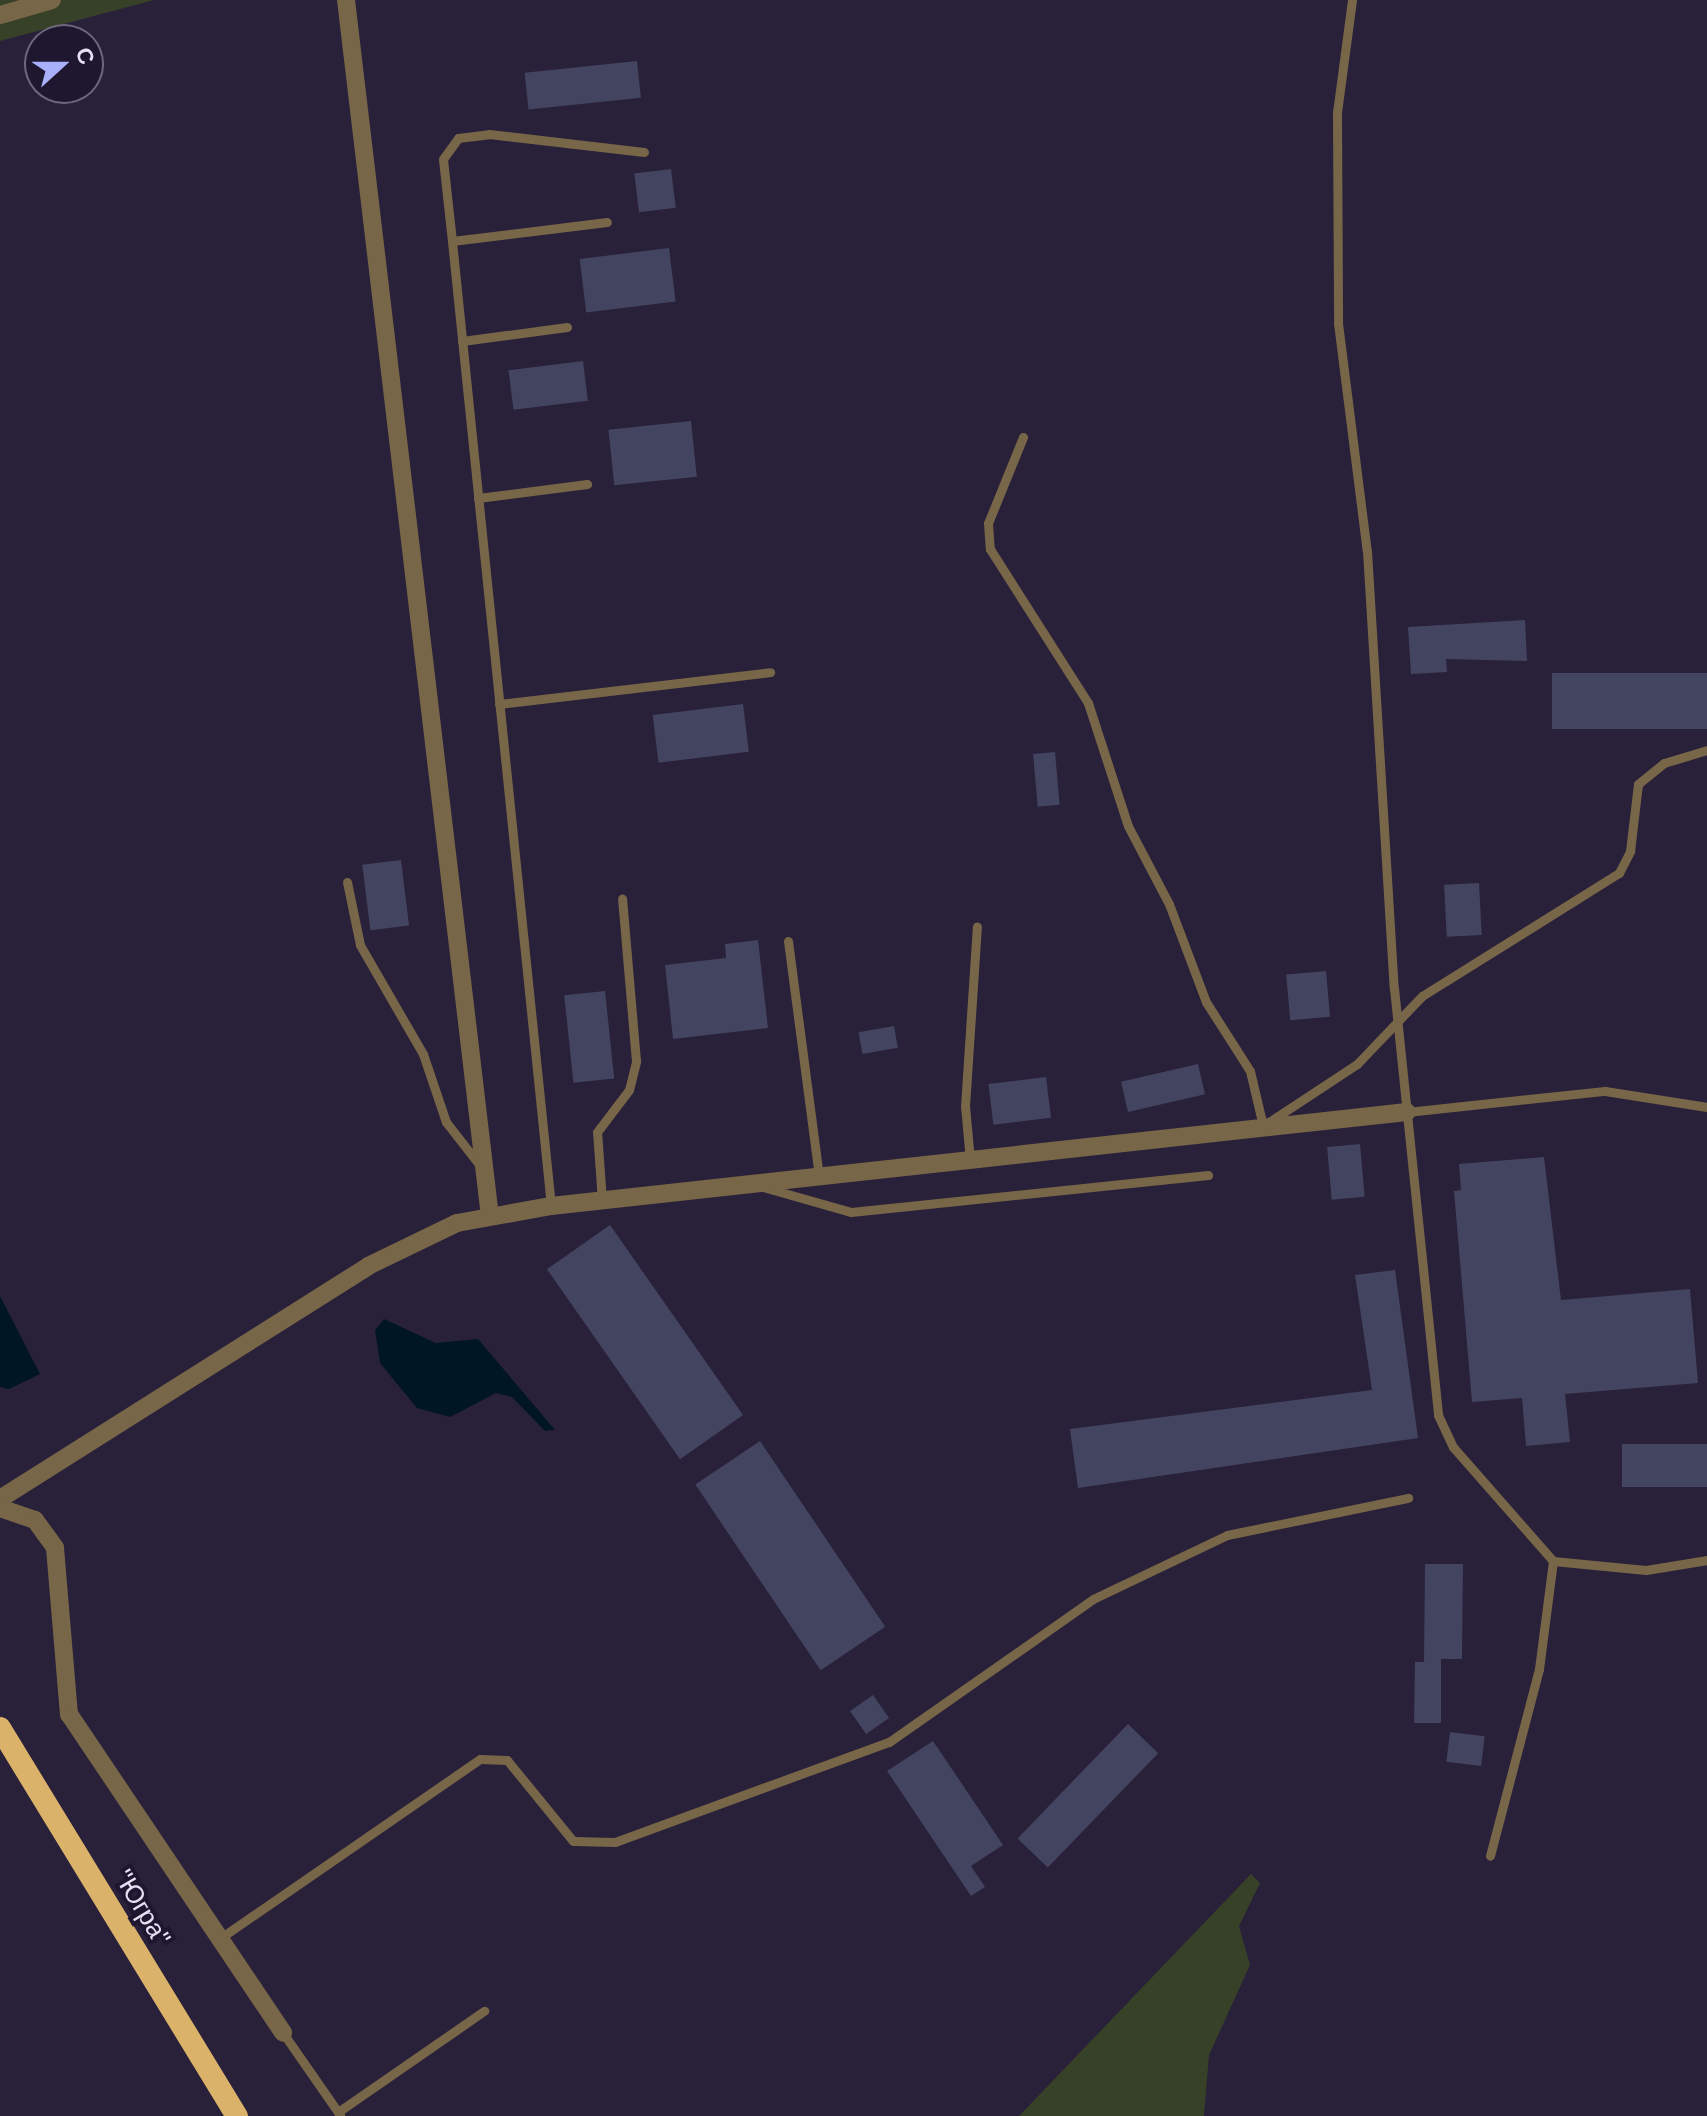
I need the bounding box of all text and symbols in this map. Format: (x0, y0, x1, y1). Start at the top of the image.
north arrow (24, 24, 104, 104)
text: С (70, 44, 100, 68)
street label: "Югра" (107, 1864, 177, 1952)

